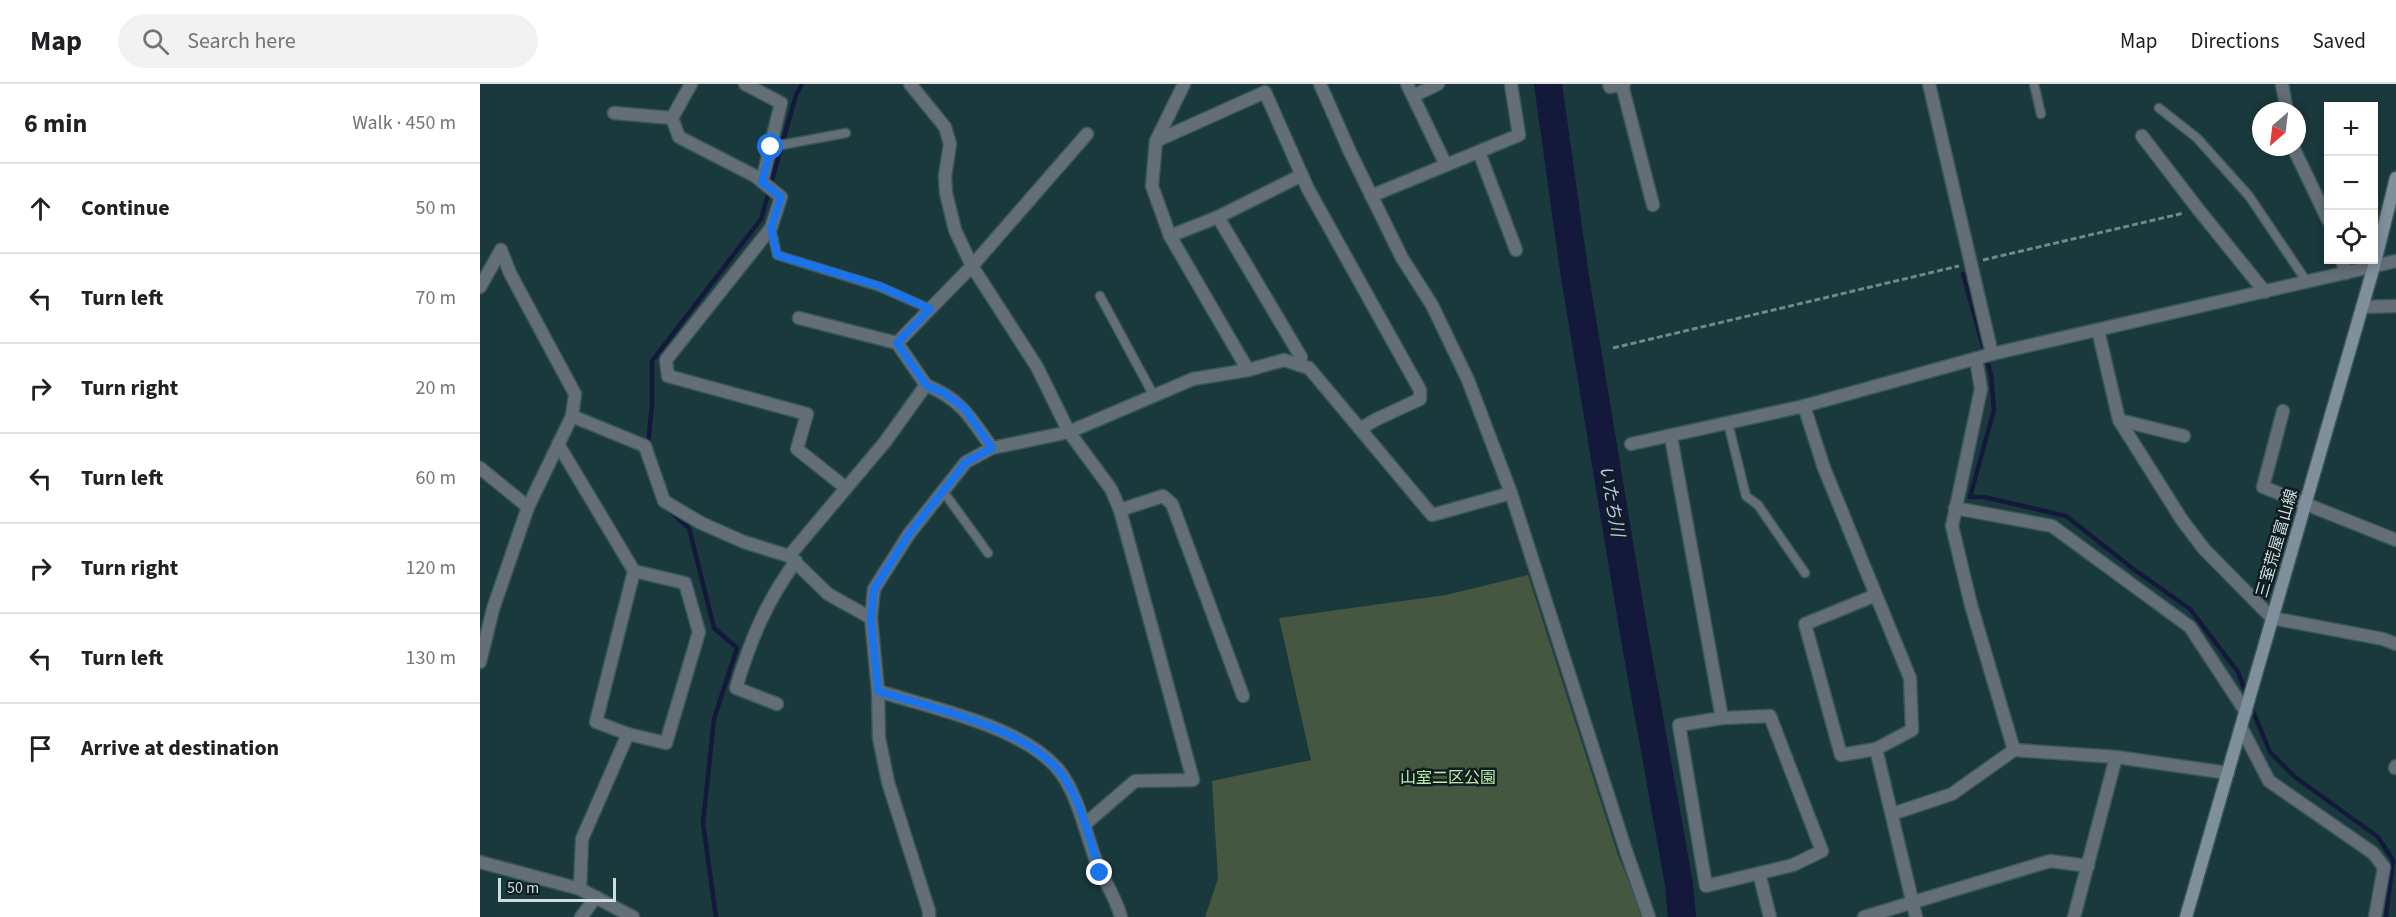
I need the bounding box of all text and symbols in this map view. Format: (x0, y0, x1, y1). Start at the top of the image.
search box (118, 14, 538, 68)
text: Map (30, 21, 82, 61)
icon: search (139, 25, 172, 58)
text: Search here (187, 25, 296, 57)
text: Map (2120, 26, 2158, 56)
text: Directions (2191, 26, 2279, 56)
text: Saved (2312, 26, 2366, 56)
north arrow (2252, 102, 2306, 156)
map controls (2324, 102, 2378, 264)
button: + (2324, 102, 2378, 156)
text: 6 min (24, 105, 87, 142)
text: Walk · 450 m (352, 109, 456, 137)
route start (757, 133, 783, 159)
button: − (2324, 156, 2378, 210)
icon: ahead (24, 192, 57, 225)
text: Continue (81, 192, 170, 224)
text: 50 m (416, 194, 456, 222)
button: locate (2324, 210, 2378, 264)
icon: left (24, 282, 57, 315)
text: Turn left (81, 282, 163, 314)
text: 70 m (416, 284, 456, 312)
icon: right (24, 372, 57, 405)
text: Turn right (81, 372, 178, 404)
text: 20 m (416, 374, 456, 402)
icon: left (24, 462, 57, 495)
text: Turn left (81, 462, 163, 494)
water label: いたち川 (1593, 463, 1630, 541)
text: 60 m (416, 464, 456, 492)
street label: 三室荒屋富山線 (2251, 486, 2303, 600)
icon: right (24, 552, 57, 585)
text: Turn right (81, 552, 178, 584)
text: 120 m (406, 554, 456, 582)
icon: left (24, 642, 57, 675)
text: Turn left (81, 642, 163, 674)
text: 130 m (406, 644, 456, 672)
icon: arrive (24, 732, 57, 765)
text: Arrive at destination (81, 732, 279, 764)
park label: 山室二区公園 (1400, 767, 1496, 789)
route end (1086, 859, 1112, 885)
scale bar (498, 875, 616, 902)
text: 50 m (507, 877, 539, 899)

